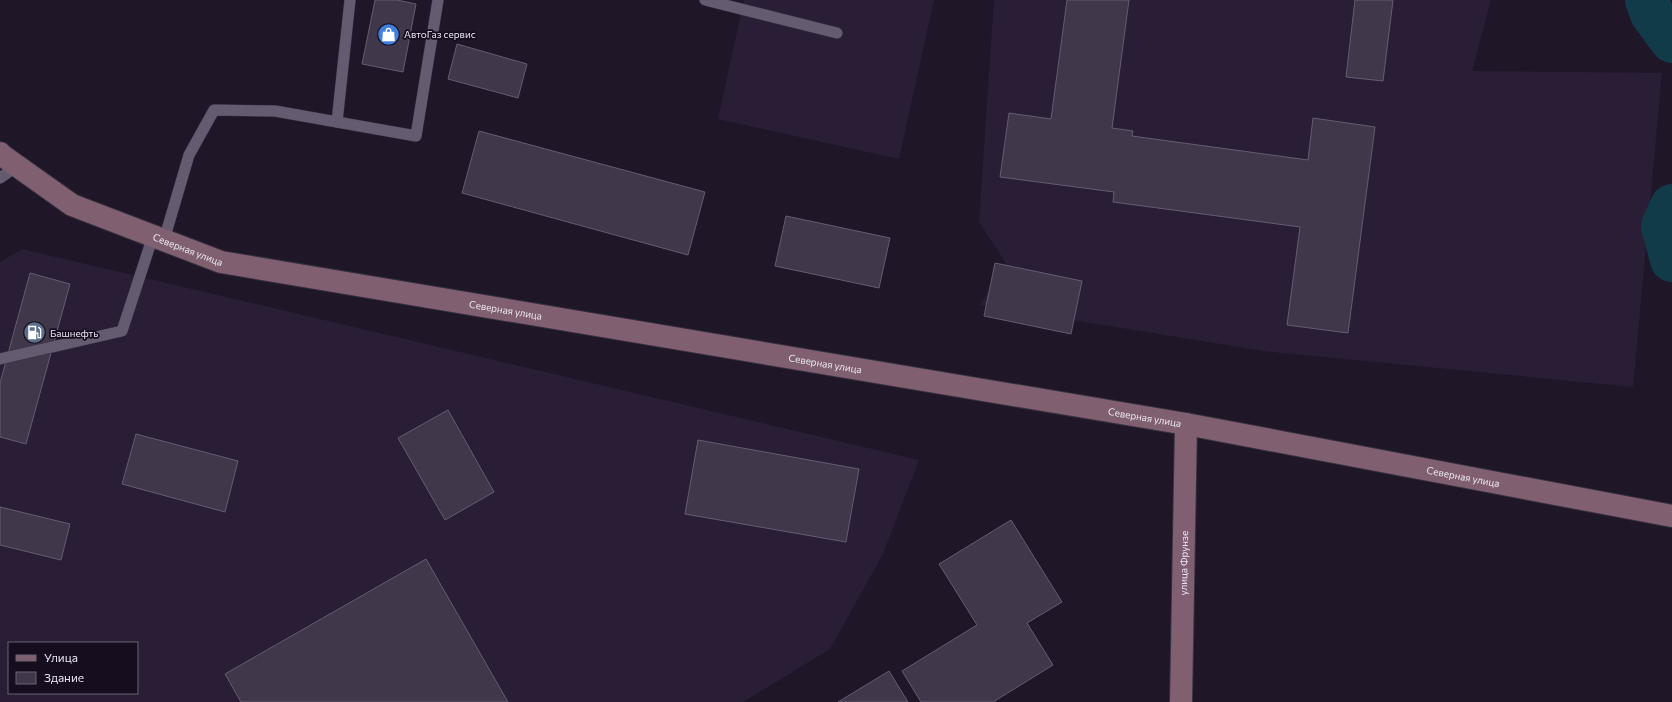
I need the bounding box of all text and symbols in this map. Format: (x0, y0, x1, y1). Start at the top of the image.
shop icon: АвтоГаз сервис (376, 21, 402, 47)
place label: АвтоГаз сервис (404, 28, 476, 40)
street label: Северная улица (151, 231, 225, 268)
street label: Северная улица (468, 298, 543, 322)
fuel station icon: Башнефть (22, 320, 48, 346)
place label: Башнефть (50, 327, 98, 339)
street label: Северная улица (788, 351, 863, 375)
street label: Северная улица (1107, 405, 1182, 429)
street label: Северная улица (1426, 464, 1501, 489)
street label: улица Фрунзе (1177, 531, 1190, 595)
legend (8, 642, 138, 694)
text: Улица (44, 650, 78, 664)
text: Здание (44, 670, 84, 684)

